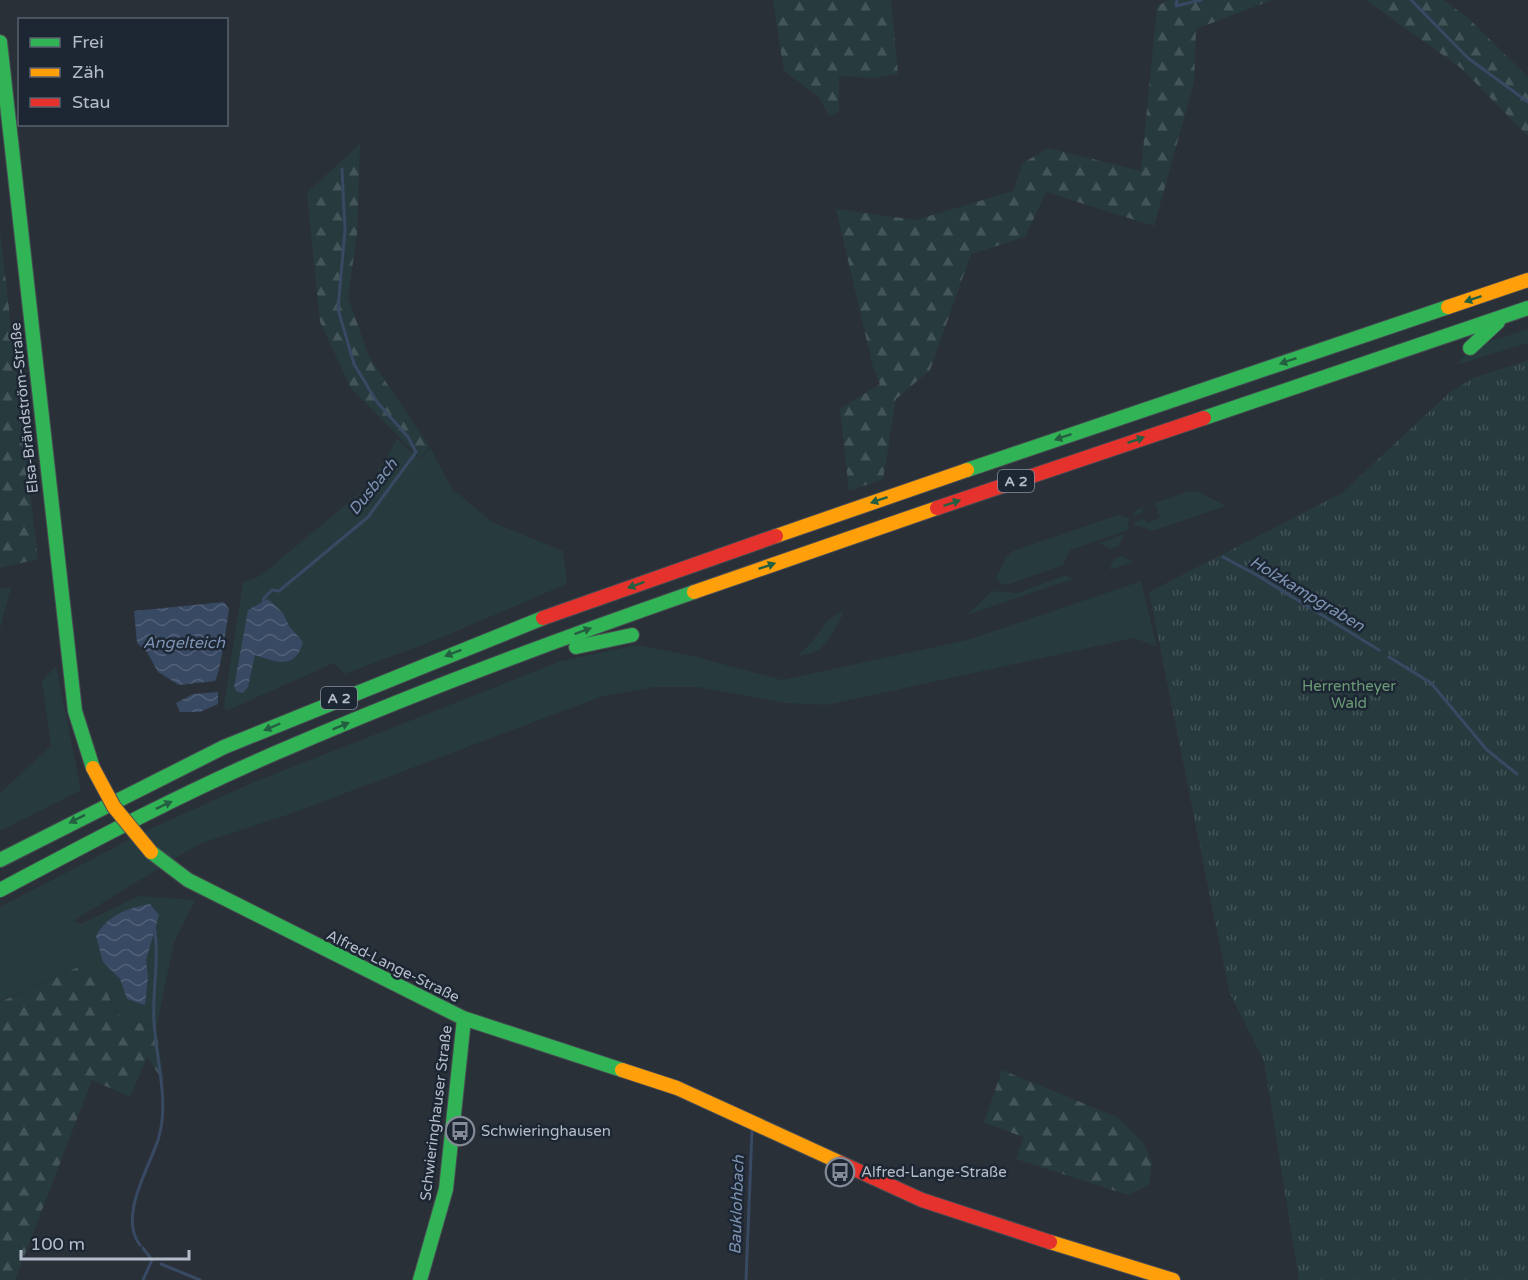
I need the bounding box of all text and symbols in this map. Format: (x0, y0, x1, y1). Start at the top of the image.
legend (18, 18, 228, 126)
text: Frei (72, 31, 104, 53)
text: Zäh (72, 61, 105, 83)
text: Stau (72, 91, 111, 113)
one-way arrow (1464, 295, 1482, 304)
street label: Elsa-Brändström-Straße (6, 322, 42, 494)
one-way arrow (1279, 357, 1297, 367)
one-way arrow (1054, 433, 1072, 443)
one-way arrow (1127, 435, 1145, 445)
water label: Dusbach (344, 454, 403, 519)
road number: A 2 (998, 470, 1034, 492)
one-way arrow (870, 495, 888, 505)
one-way arrow (943, 498, 961, 507)
water label: Holzkampgraben (1246, 552, 1369, 637)
one-way arrow (758, 560, 776, 570)
one-way arrow (626, 580, 644, 590)
one-way arrow (574, 625, 592, 635)
water label: Angelteich (143, 633, 226, 653)
one-way arrow (444, 648, 462, 658)
park label: Herrentheyer Wald (1302, 677, 1396, 712)
road number: A 2 (321, 687, 357, 709)
one-way arrow (332, 721, 350, 730)
one-way arrow (263, 722, 281, 732)
one-way arrow (155, 800, 172, 809)
one-way arrow (69, 814, 86, 824)
street label: Alfred-Lange-Straße (324, 926, 462, 1006)
street label: Schwieringhauser Straße (416, 1024, 456, 1202)
bus stop icon: Schwieringhausen (444, 1115, 476, 1147)
place label: Schwieringhausen (481, 1122, 611, 1140)
water label: Bauklohbach (725, 1154, 749, 1255)
bus stop icon: Alfred-Lange-Straße (824, 1156, 856, 1188)
place label: Alfred-Lange-Straße (861, 1163, 1007, 1181)
scale bar (21, 1223, 189, 1261)
text: 100 m (30, 1233, 85, 1255)

